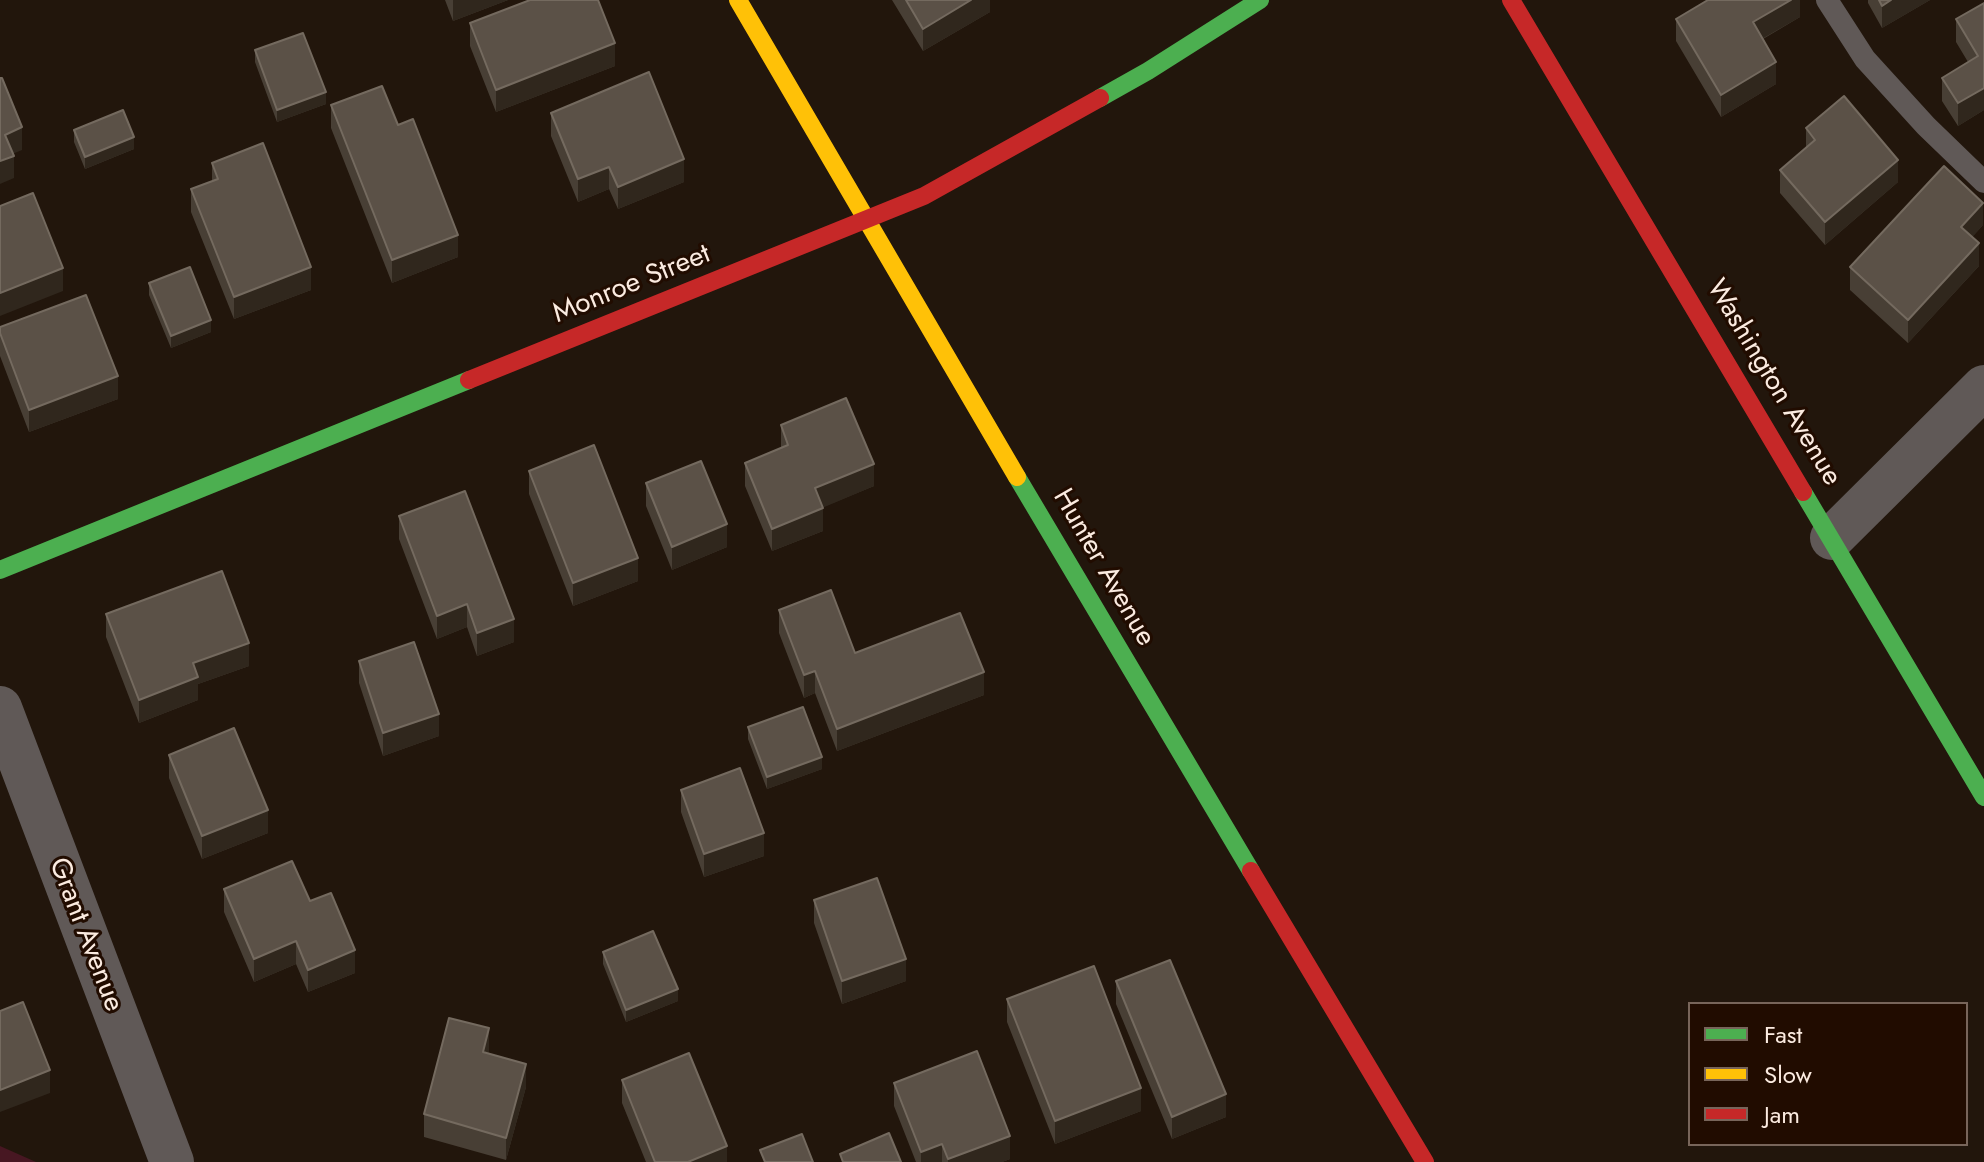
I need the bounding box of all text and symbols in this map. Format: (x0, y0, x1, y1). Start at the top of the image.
street label: Monroe Street (548, 238, 716, 332)
street label: Washington Avenue (1698, 274, 1848, 492)
street label: Hunter Avenue (1045, 483, 1161, 653)
street label: Grant Avenue (40, 853, 130, 1017)
legend (1688, 1002, 1968, 1146)
text: Fast (1764, 1017, 1802, 1052)
text: Slow (1764, 1057, 1812, 1092)
text: Jam (1764, 1097, 1800, 1132)

